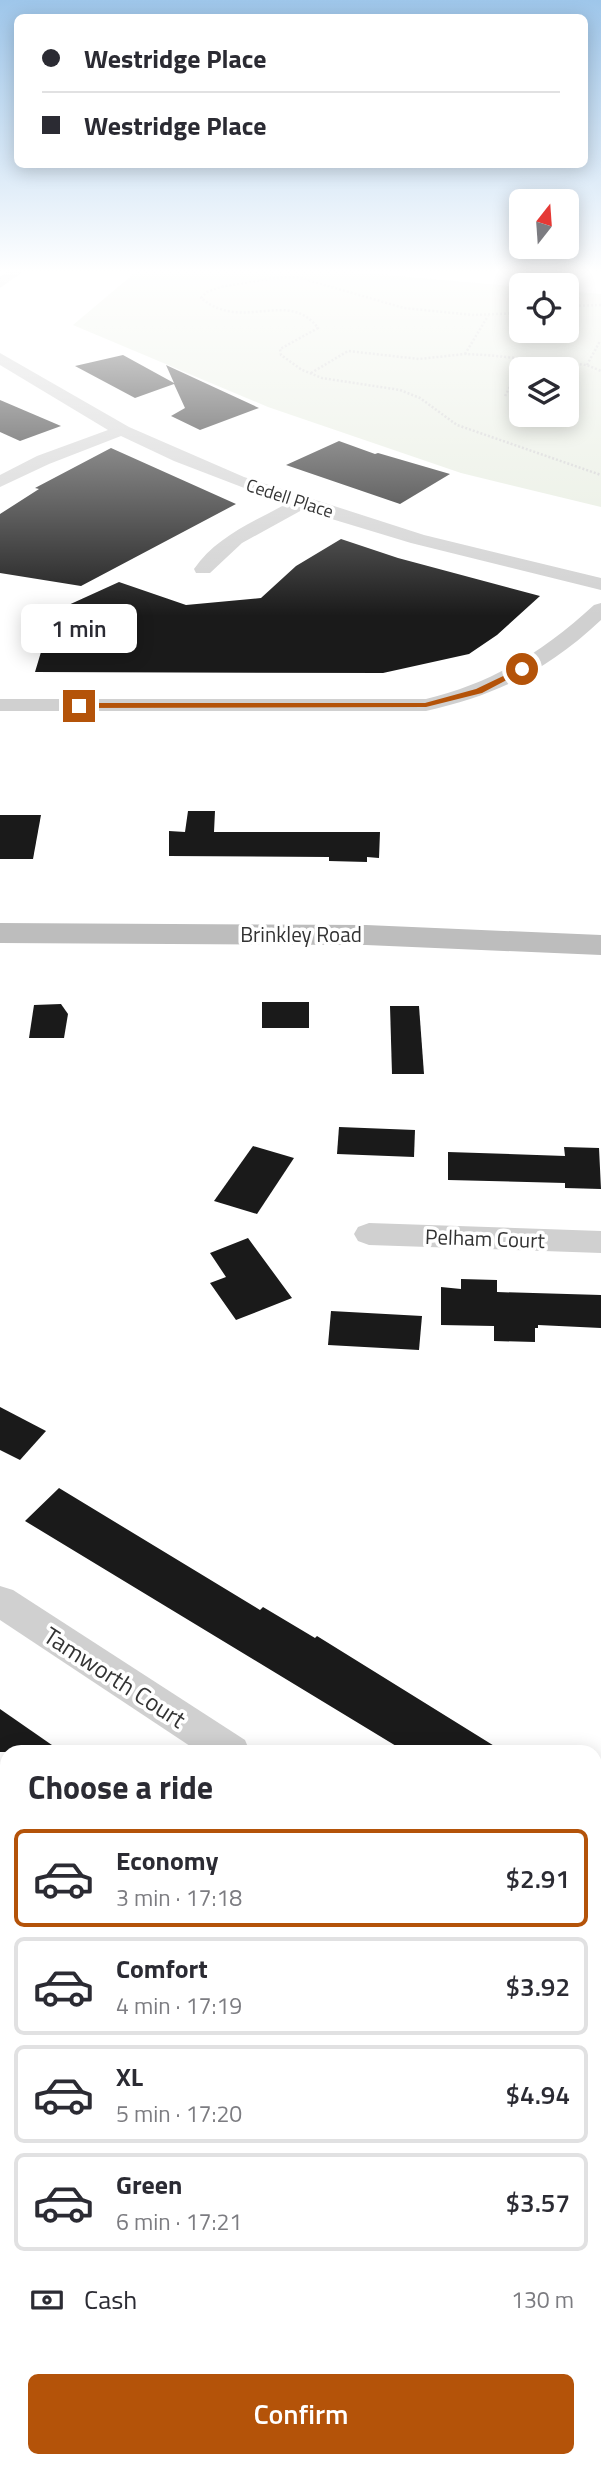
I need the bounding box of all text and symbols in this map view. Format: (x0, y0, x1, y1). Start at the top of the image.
text: Westridge Place (84, 39, 267, 78)
text: Westridge Place (84, 106, 267, 145)
north arrow (509, 189, 579, 259)
map controls (509, 189, 579, 427)
button: locate (509, 273, 579, 343)
button: layers (509, 357, 579, 427)
street label: Cedell Place (243, 471, 337, 525)
callout: 1 min (21, 604, 137, 654)
text: 1 min (51, 611, 107, 646)
route start (506, 653, 538, 685)
route end (63, 690, 95, 722)
street label: Brinkley Road (240, 918, 362, 950)
street label: Pelham Court (425, 1220, 546, 1256)
street label: Tamworth Court (37, 1617, 194, 1737)
text: Choose a ride (28, 1763, 213, 1811)
text: Economy (116, 1841, 218, 1880)
icon: car (32, 1847, 95, 1910)
text: $2.91 (506, 1859, 570, 1898)
text: 3 min · 17:18 (116, 1880, 242, 1915)
text: Comfort (116, 1949, 208, 1988)
icon: car (32, 1955, 95, 2018)
text: $3.92 (506, 1967, 570, 2006)
text: 4 min · 17:19 (116, 1988, 242, 2023)
text: XL (116, 2057, 143, 2096)
icon: car (32, 2063, 95, 2126)
text: $4.94 (506, 2075, 570, 2114)
text: 5 min · 17:20 (116, 2096, 242, 2131)
text: Green (116, 2165, 182, 2204)
icon: car (32, 2171, 95, 2234)
text: $3.57 (506, 2183, 570, 2222)
text: 6 min · 17:21 (116, 2204, 242, 2239)
text: Cash (84, 2280, 137, 2319)
icon: cash (28, 2281, 66, 2319)
text: 130 m (511, 2282, 574, 2317)
button: Confirm (28, 2374, 574, 2454)

